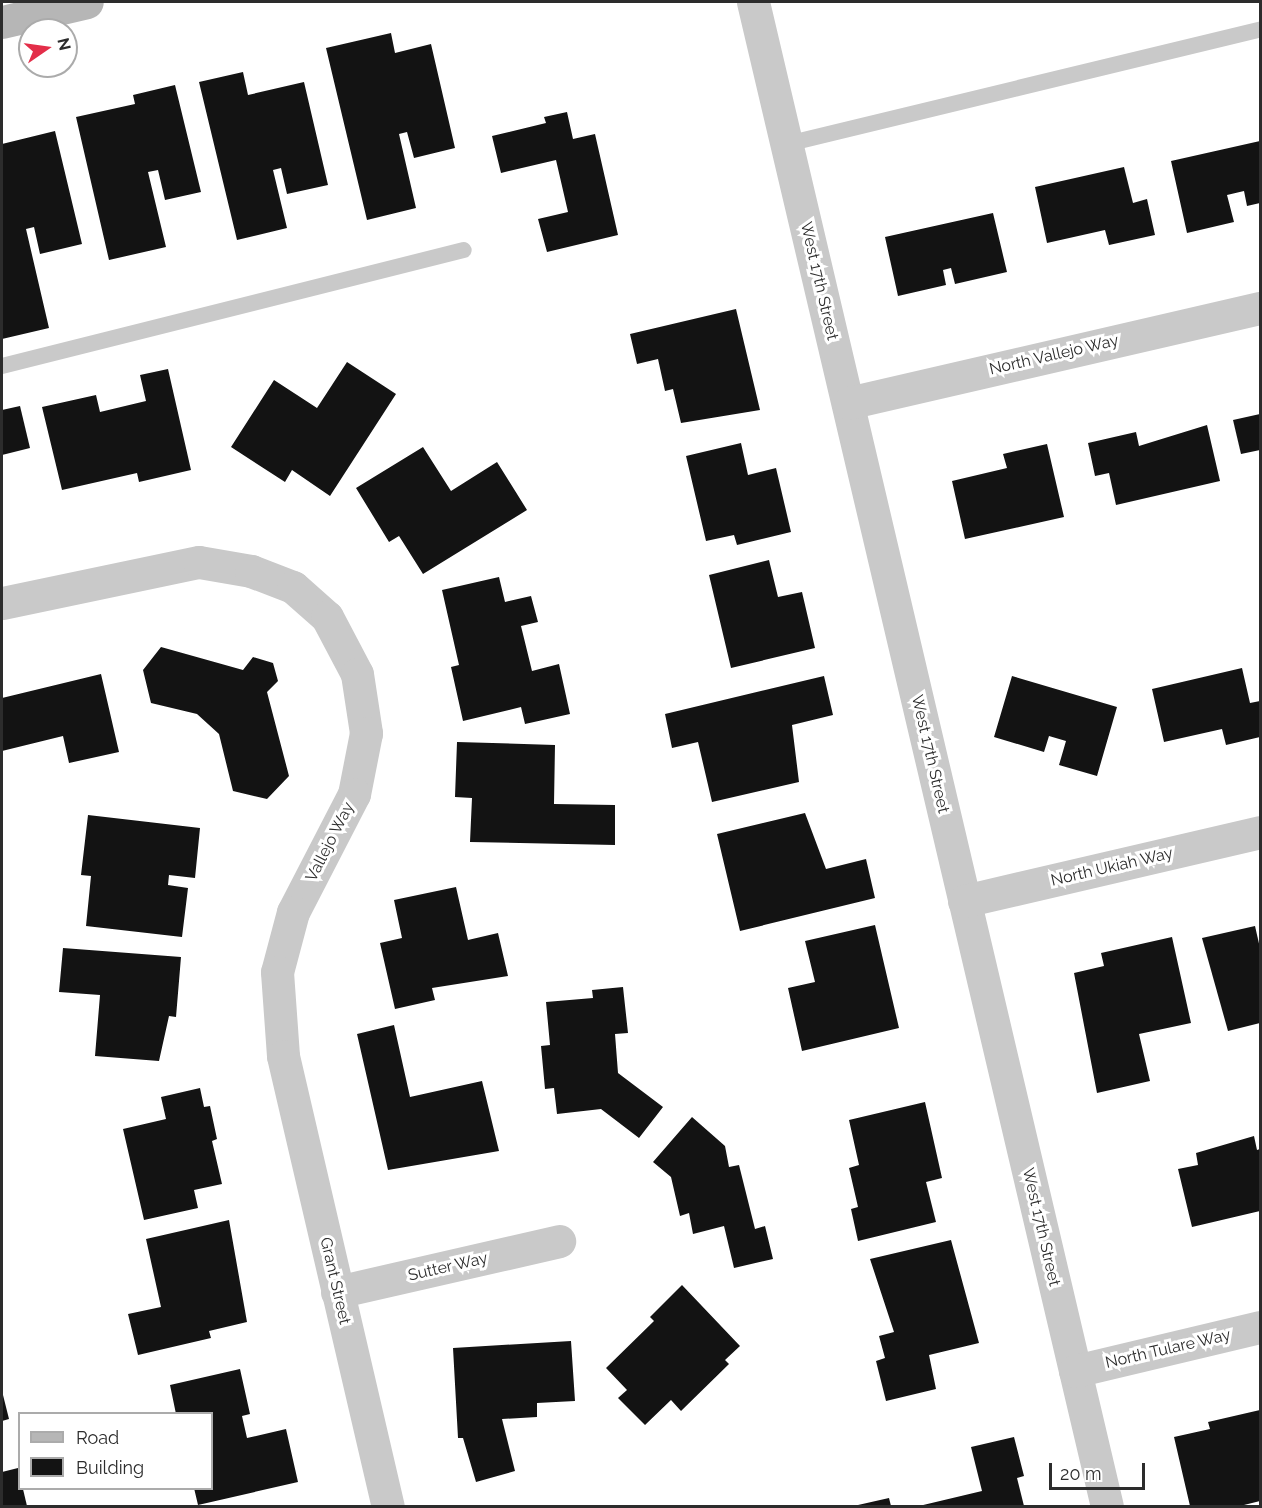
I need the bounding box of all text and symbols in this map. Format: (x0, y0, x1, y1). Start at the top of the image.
north arrow (18, 18, 78, 78)
text: N (53, 36, 75, 52)
street label: West 17th Street (796, 220, 842, 342)
street label: North Vallejo Way (987, 331, 1121, 379)
street label: West 17th Street (907, 693, 953, 815)
street label: Vallejo Way (302, 799, 358, 885)
street label: North Ukiah Way (1049, 844, 1175, 890)
street label: West 17th Street (1018, 1166, 1064, 1288)
street label: Grant Street (316, 1236, 354, 1326)
street label: Sutter Way (406, 1248, 490, 1286)
street label: North Tulare Way (1103, 1325, 1233, 1373)
legend (18, 1412, 213, 1490)
text: Road (76, 1427, 119, 1448)
scale bar (1052, 1451, 1148, 1489)
text: Building (76, 1457, 144, 1478)
text: 20 m (1060, 1463, 1102, 1484)

